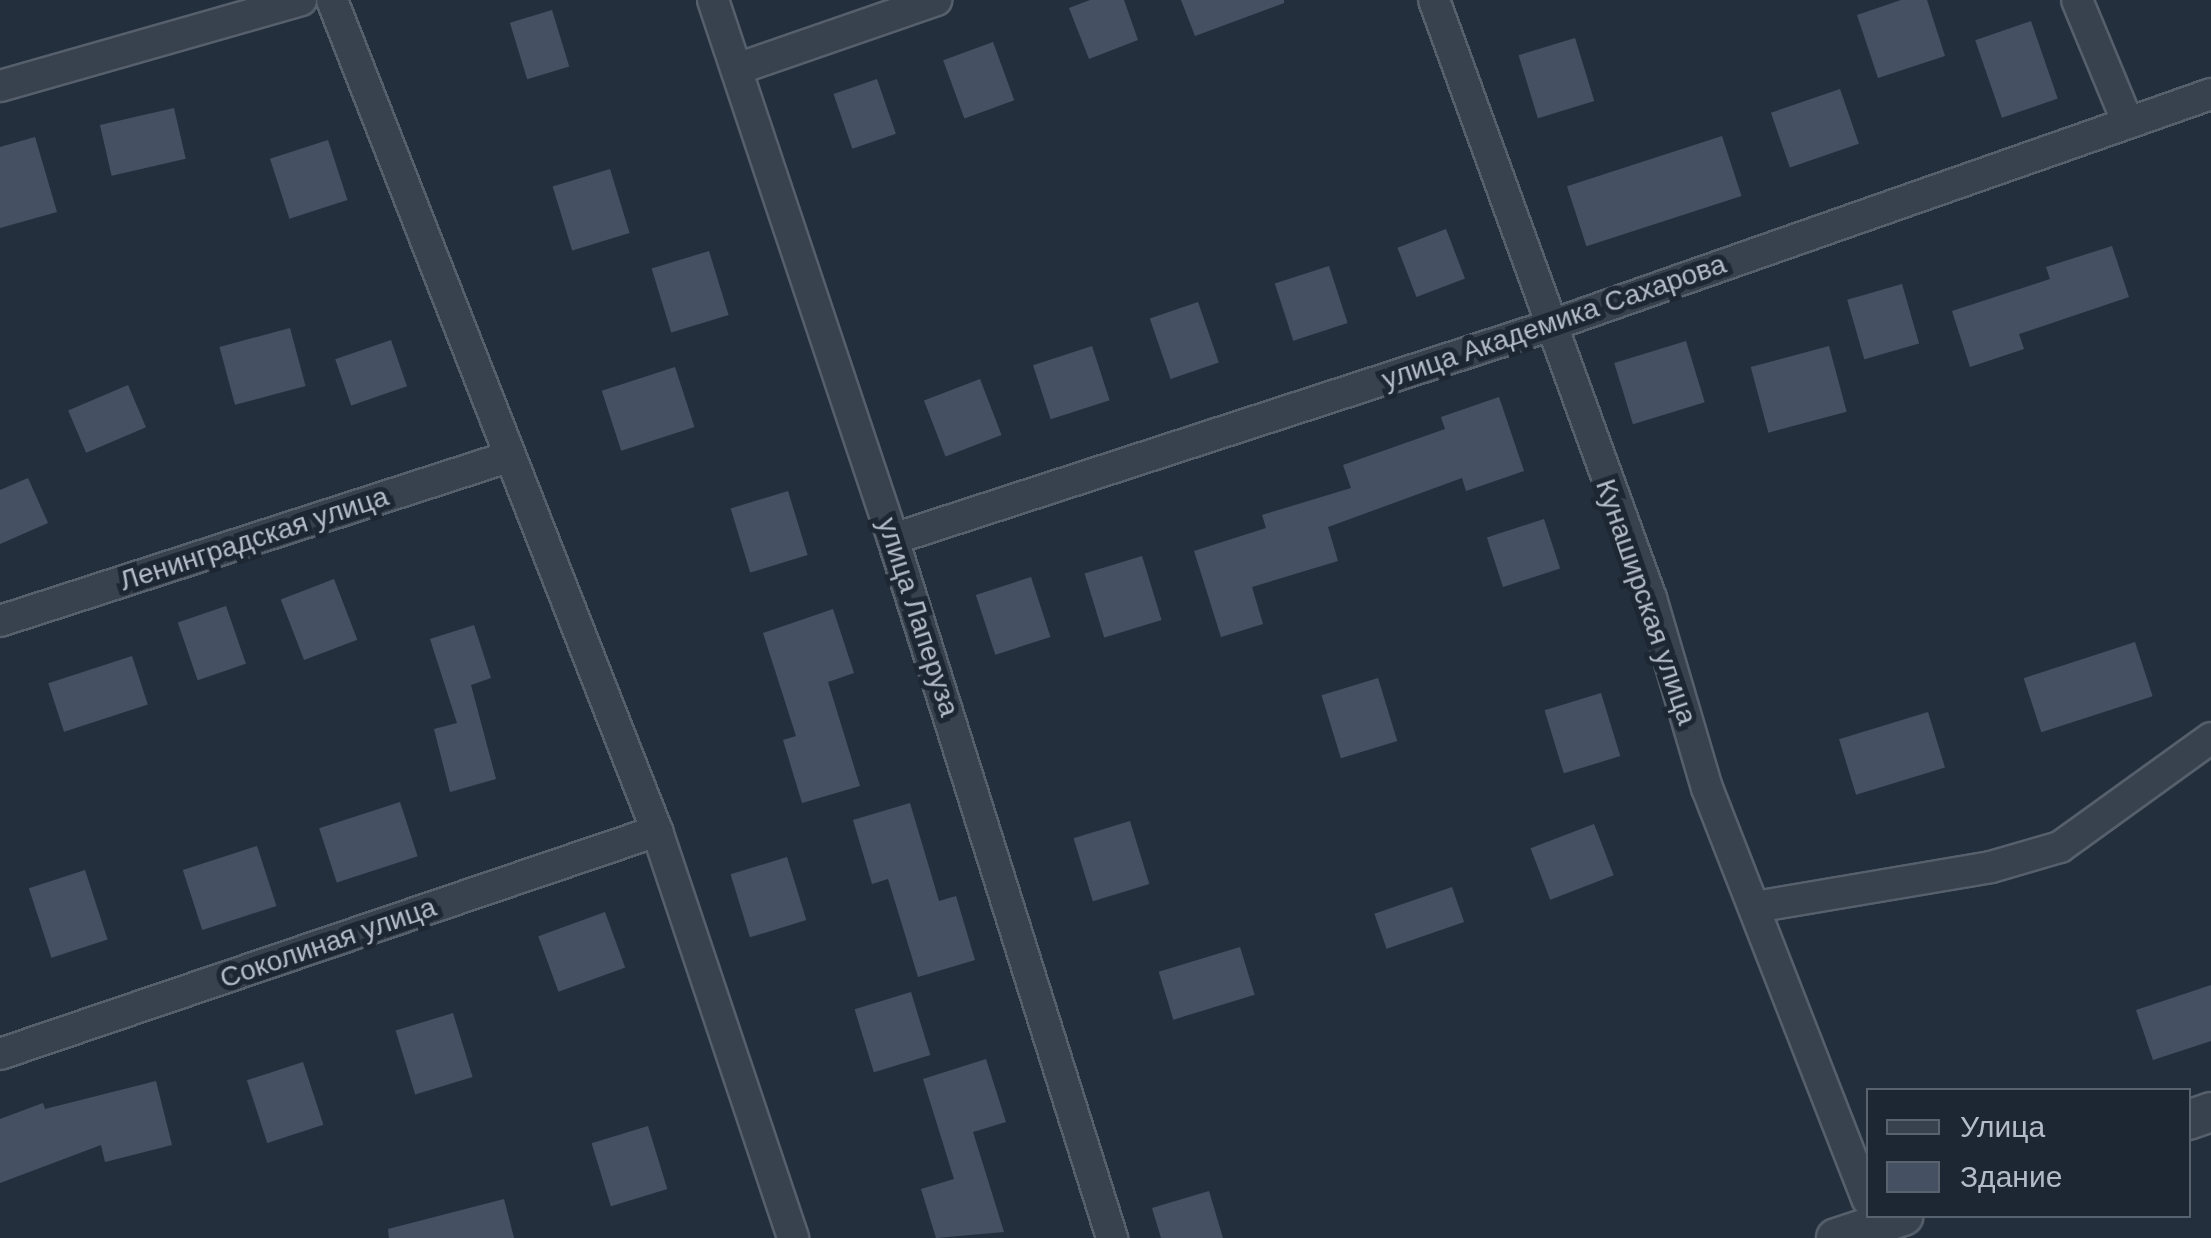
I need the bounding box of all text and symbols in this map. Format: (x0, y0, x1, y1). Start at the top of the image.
street label: улица Академика Сахарова (1378, 247, 1730, 397)
street label: Кунаширская улица (1588, 475, 1704, 729)
street label: Ленинградская улица (115, 480, 393, 598)
street label: улица Лаперуза (870, 513, 966, 721)
street label: Соколиная улица (216, 890, 440, 996)
legend (1866, 1088, 2191, 1218)
text: Улица (1960, 1110, 2045, 1143)
text: Здание (1960, 1160, 2062, 1193)

